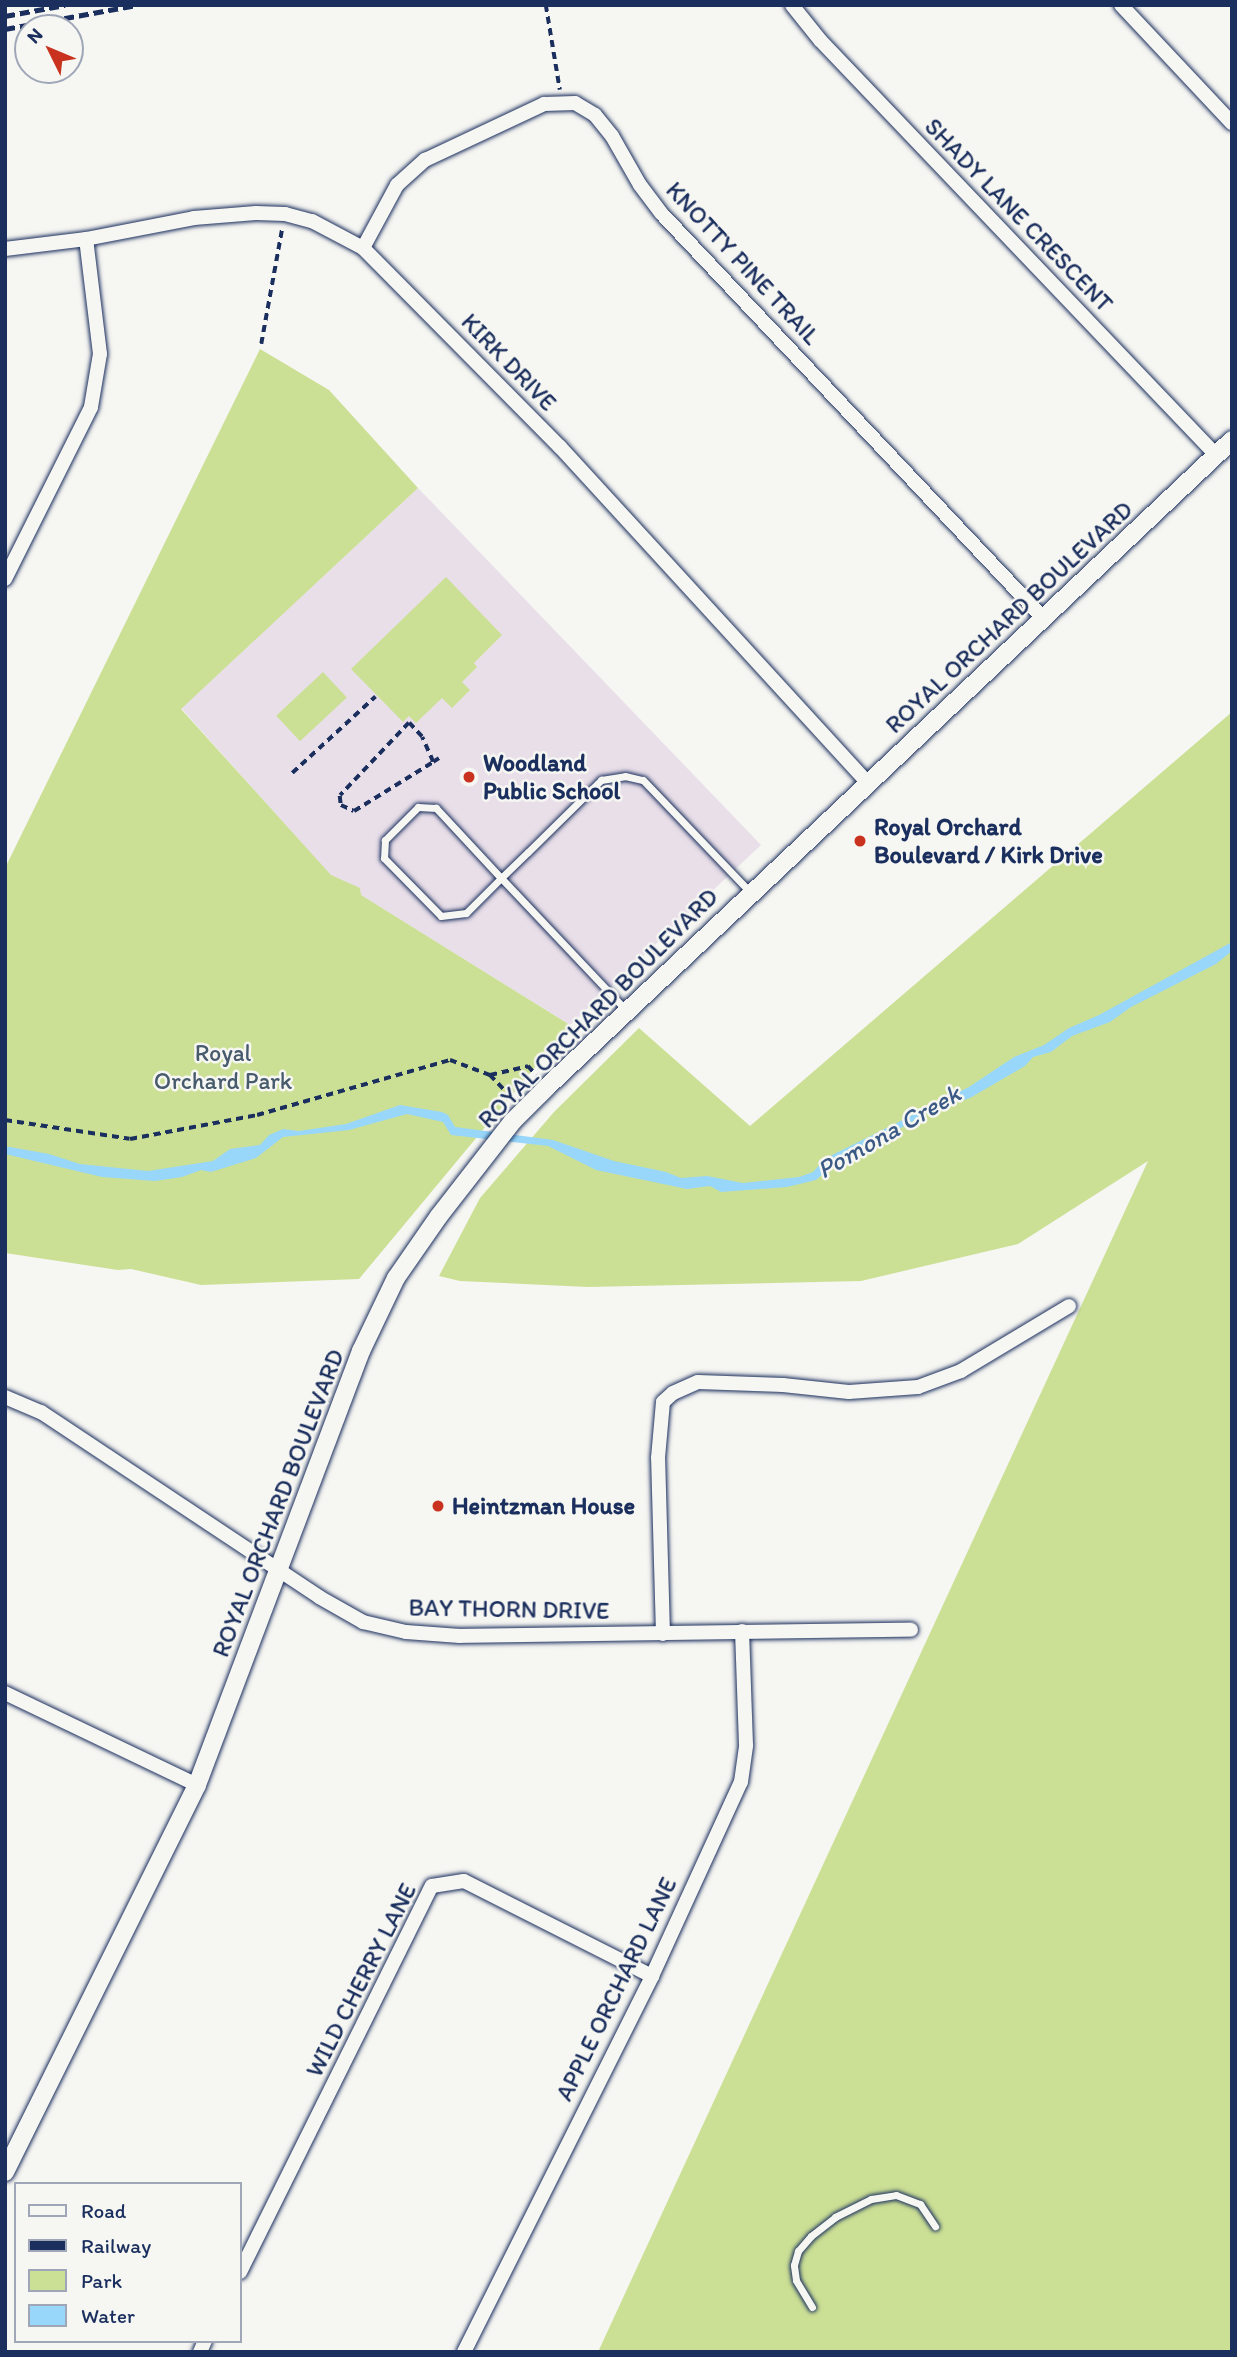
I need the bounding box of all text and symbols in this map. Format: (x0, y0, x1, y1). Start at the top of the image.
north arrow (14, 14, 84, 84)
text: N (22, 23, 48, 48)
street label: SHADY LANE CRESCENT (919, 112, 1119, 318)
street label: KNOTTY PINE TRAIL (659, 175, 827, 351)
street label: KIRK DRIVE (454, 306, 564, 418)
street label: ROYAL ORCHARD BOULEVARD (880, 495, 1138, 739)
place label: Woodland Public School (483, 749, 620, 805)
marker: Woodland Public School (461, 769, 477, 785)
place label: Royal Orchard Boulevard / Kirk Drive (874, 813, 1103, 869)
marker: Royal Orchard Boulevard / Kirk Drive (852, 833, 868, 849)
street label: ROYAL ORCHARD BOULEVARD (472, 882, 724, 1134)
park label: Royal Orchard Park (154, 1039, 292, 1095)
water label: Pomona Creek (812, 1078, 966, 1186)
street label: ROYAL ORCHARD BOULEVARD (206, 1346, 350, 1660)
place label: Heintzman House (452, 1492, 635, 1520)
marker: Heintzman House (430, 1498, 446, 1514)
street label: BAY THORN DRIVE (408, 1593, 610, 1625)
street label: APPLE ORCHARD LANE (549, 1872, 683, 2106)
street label: WILD CHERRY LANE (300, 1878, 422, 2082)
legend (14, 2182, 242, 2343)
text: Road (81, 2198, 126, 2223)
text: Railway (81, 2233, 151, 2258)
text: Park (81, 2268, 122, 2293)
text: Water (81, 2303, 135, 2328)

